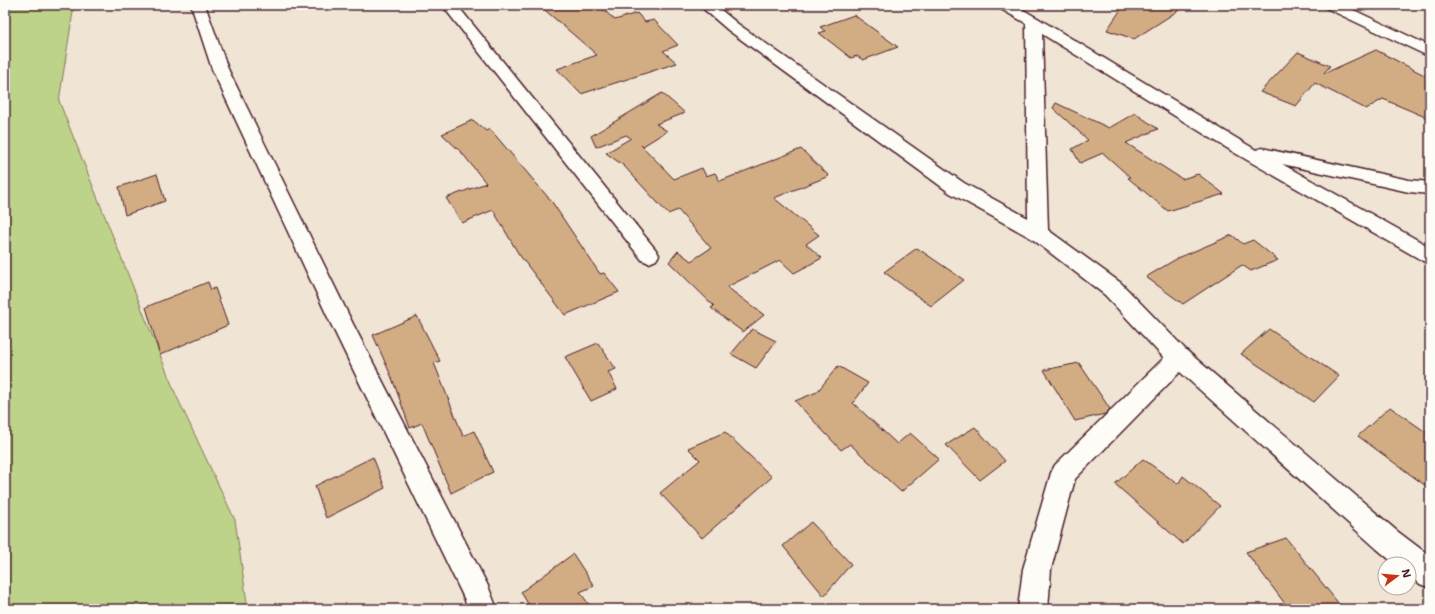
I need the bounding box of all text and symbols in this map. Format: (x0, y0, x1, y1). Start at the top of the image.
north arrow (1377, 556, 1417, 596)
text: N (1398, 567, 1415, 580)

